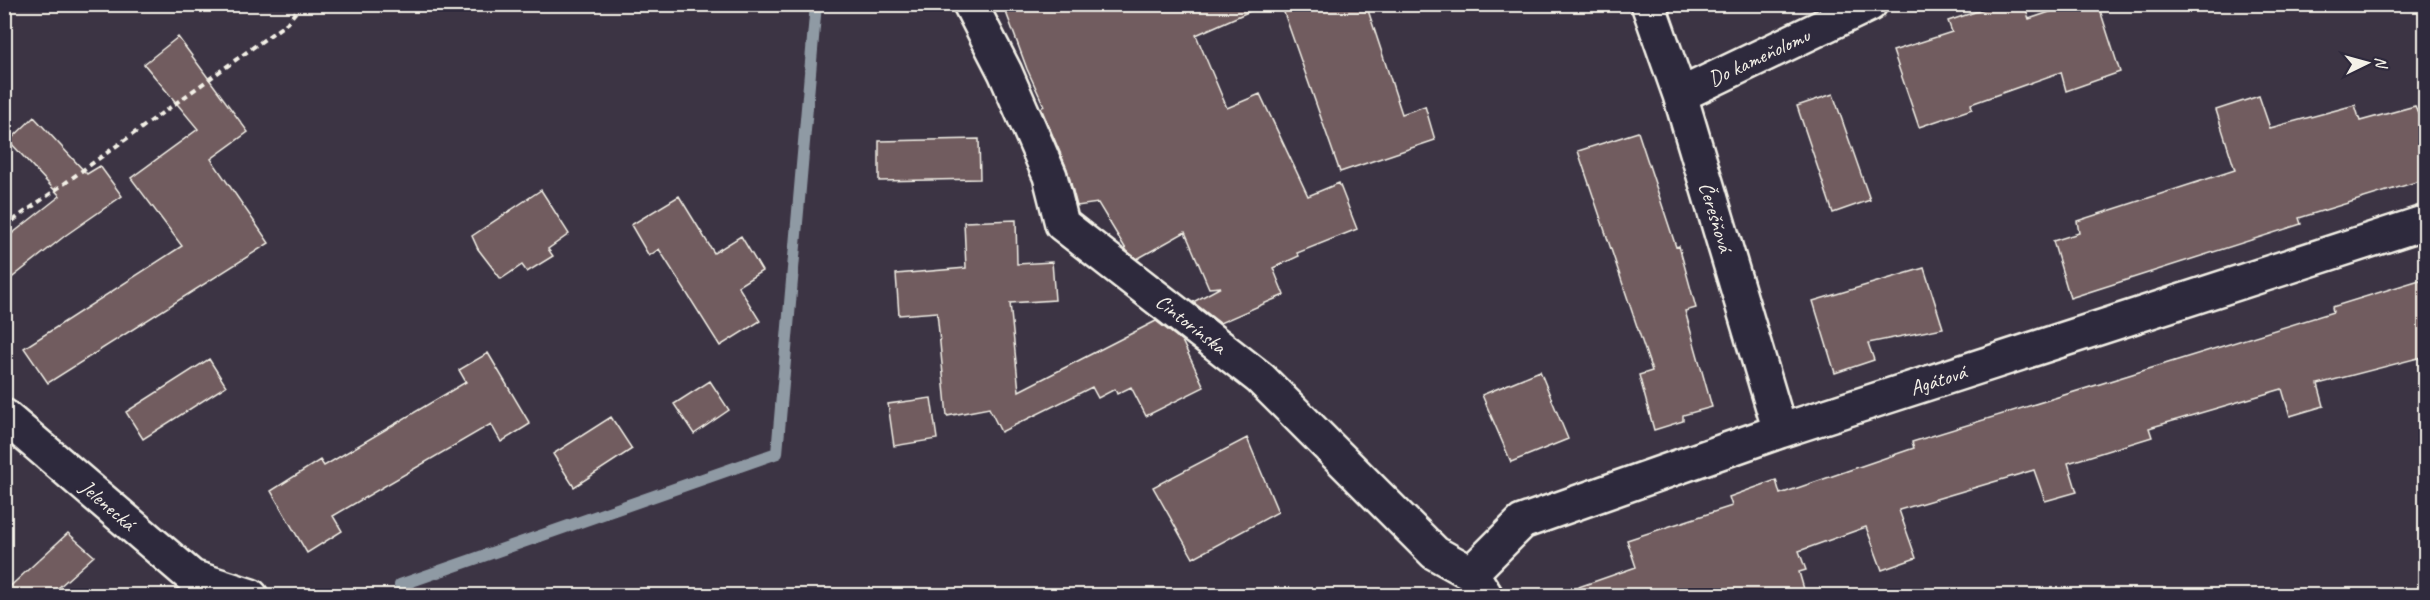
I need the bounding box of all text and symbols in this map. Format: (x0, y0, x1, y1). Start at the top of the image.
street label: Do kameňolomu (1704, 22, 1815, 92)
north arrow (2337, 33, 2397, 93)
text: N (2371, 56, 2392, 71)
street label: Čerešňová (1693, 179, 1739, 257)
street label: Cintorínska (1150, 288, 1233, 361)
street label: Agátová (1907, 358, 1971, 401)
street label: Jelenecká (74, 473, 142, 537)

